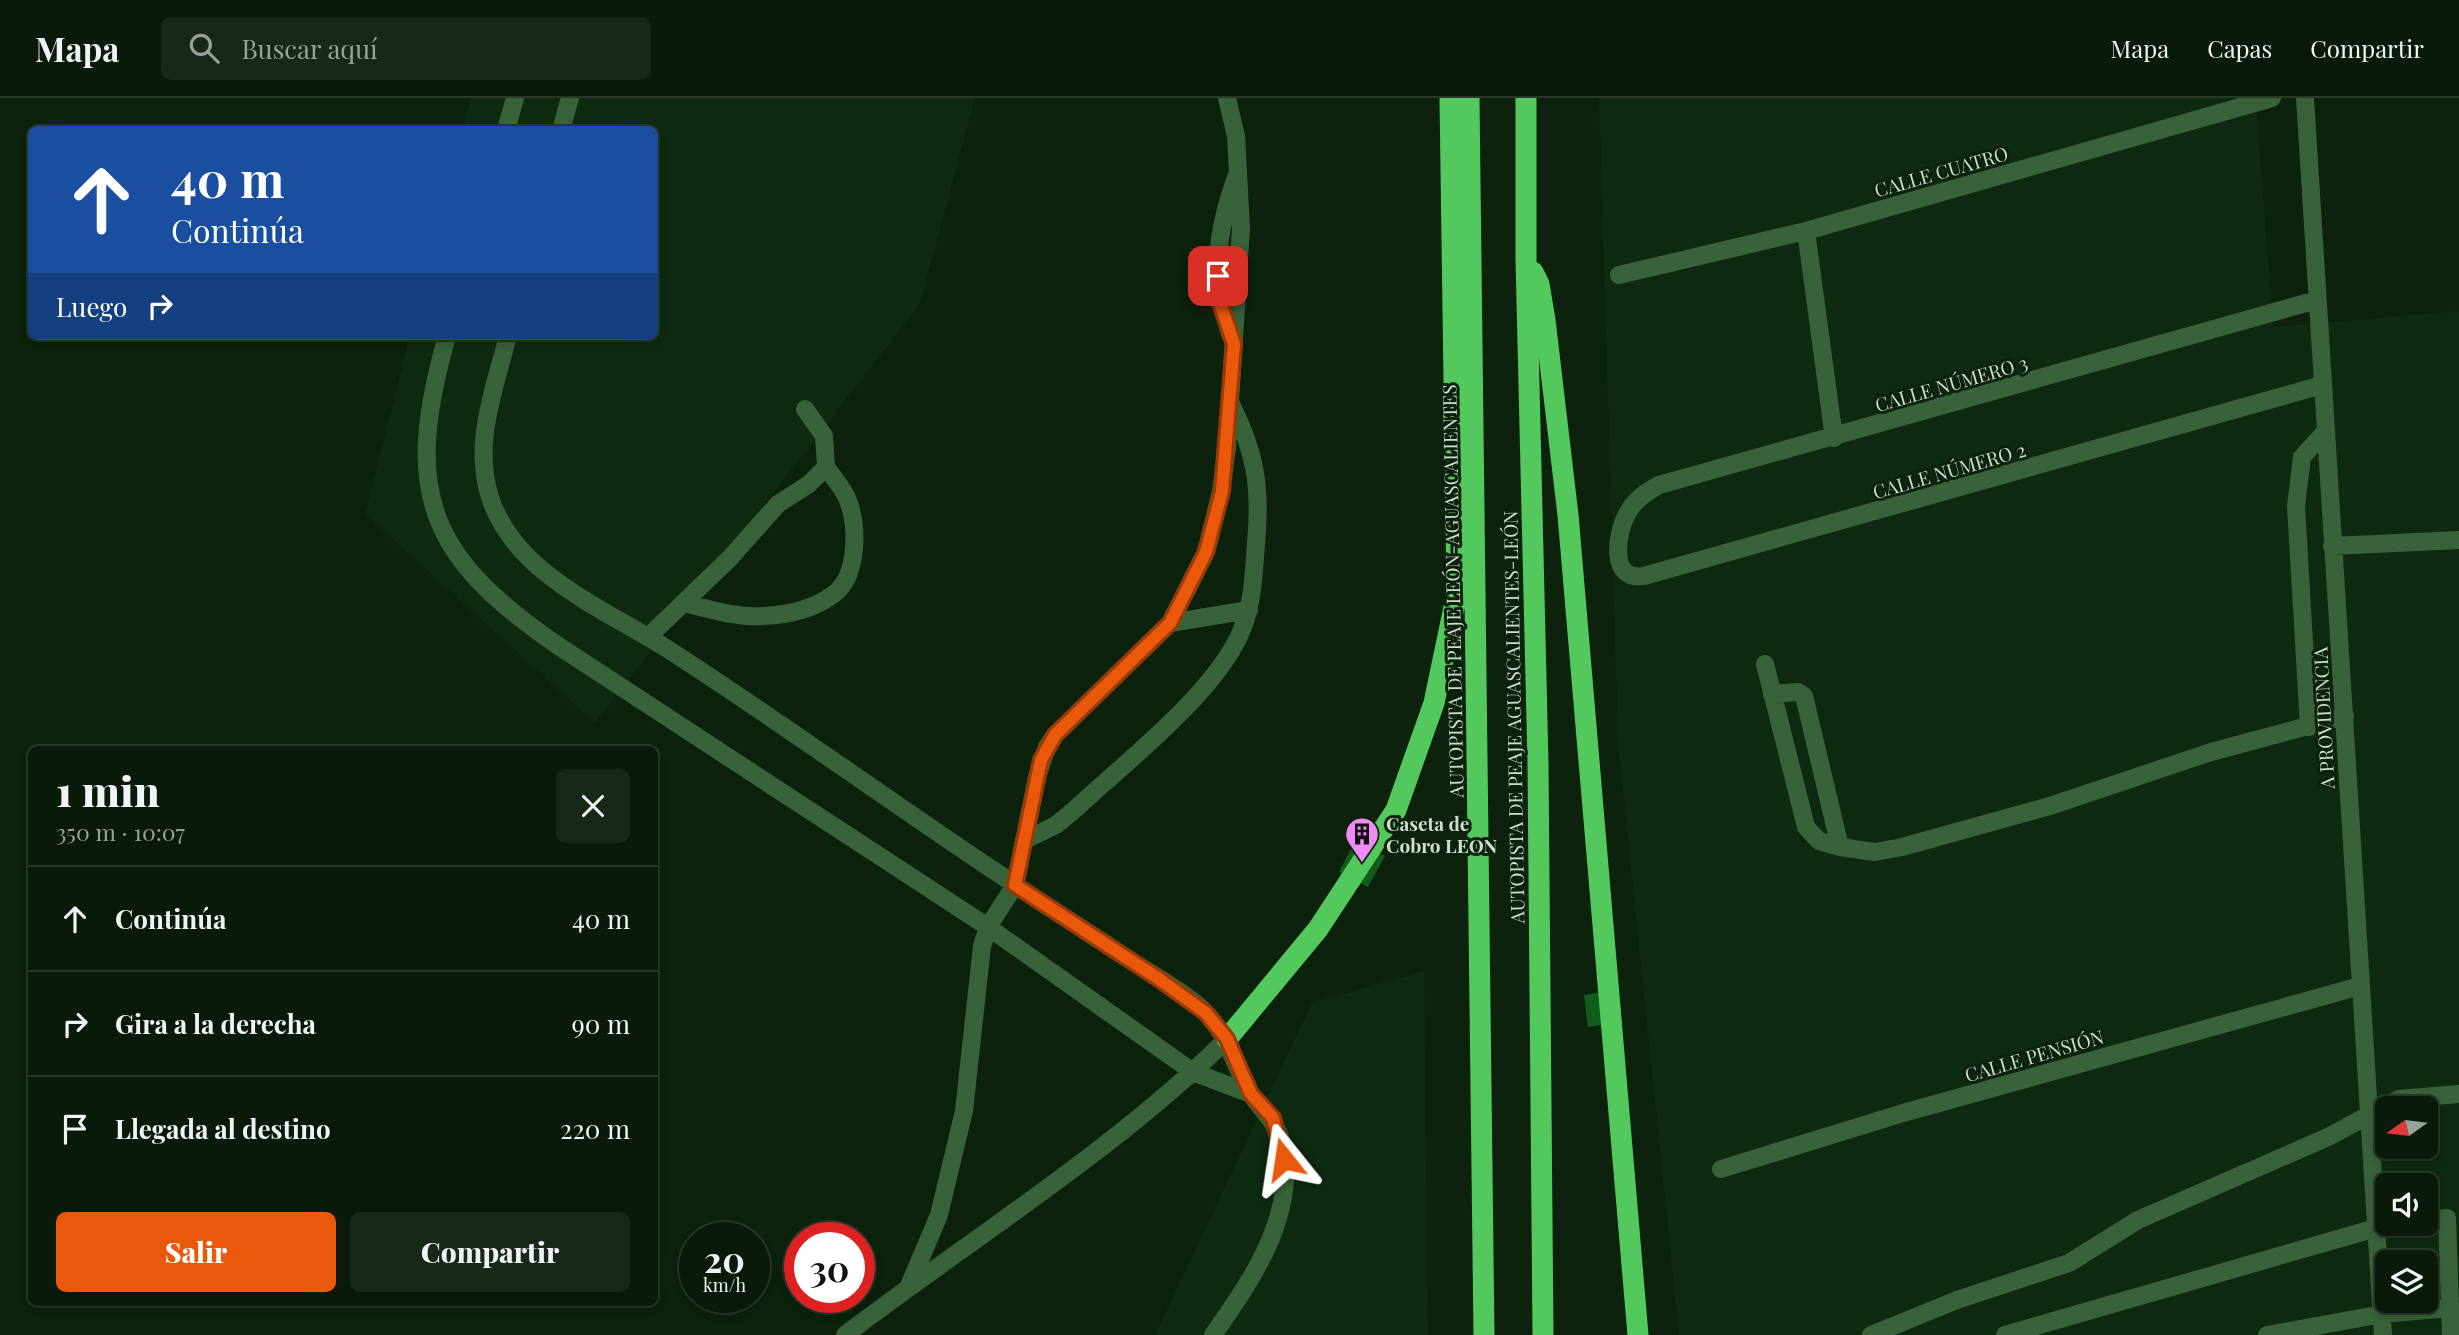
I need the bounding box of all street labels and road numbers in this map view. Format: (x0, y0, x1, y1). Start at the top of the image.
street label: CALLE CUATRO (1871, 139, 2011, 203)
street label: CALLE NÚMERO 3 (1872, 349, 2030, 417)
street label: AUTOPISTA DE PEAJE LEÓN-AGUASCALIENTES (1435, 384, 1469, 799)
street label: CALLE NÚMERO 2 (1869, 436, 2029, 504)
street label: AUTOPISTA DE PEAJE AGUASCALIENTES-LEÓN (1496, 510, 1530, 925)
street label: A PROVIDENCIA (2306, 645, 2340, 791)
street label: CALLE PENSIÓN (1962, 1023, 2106, 1087)

